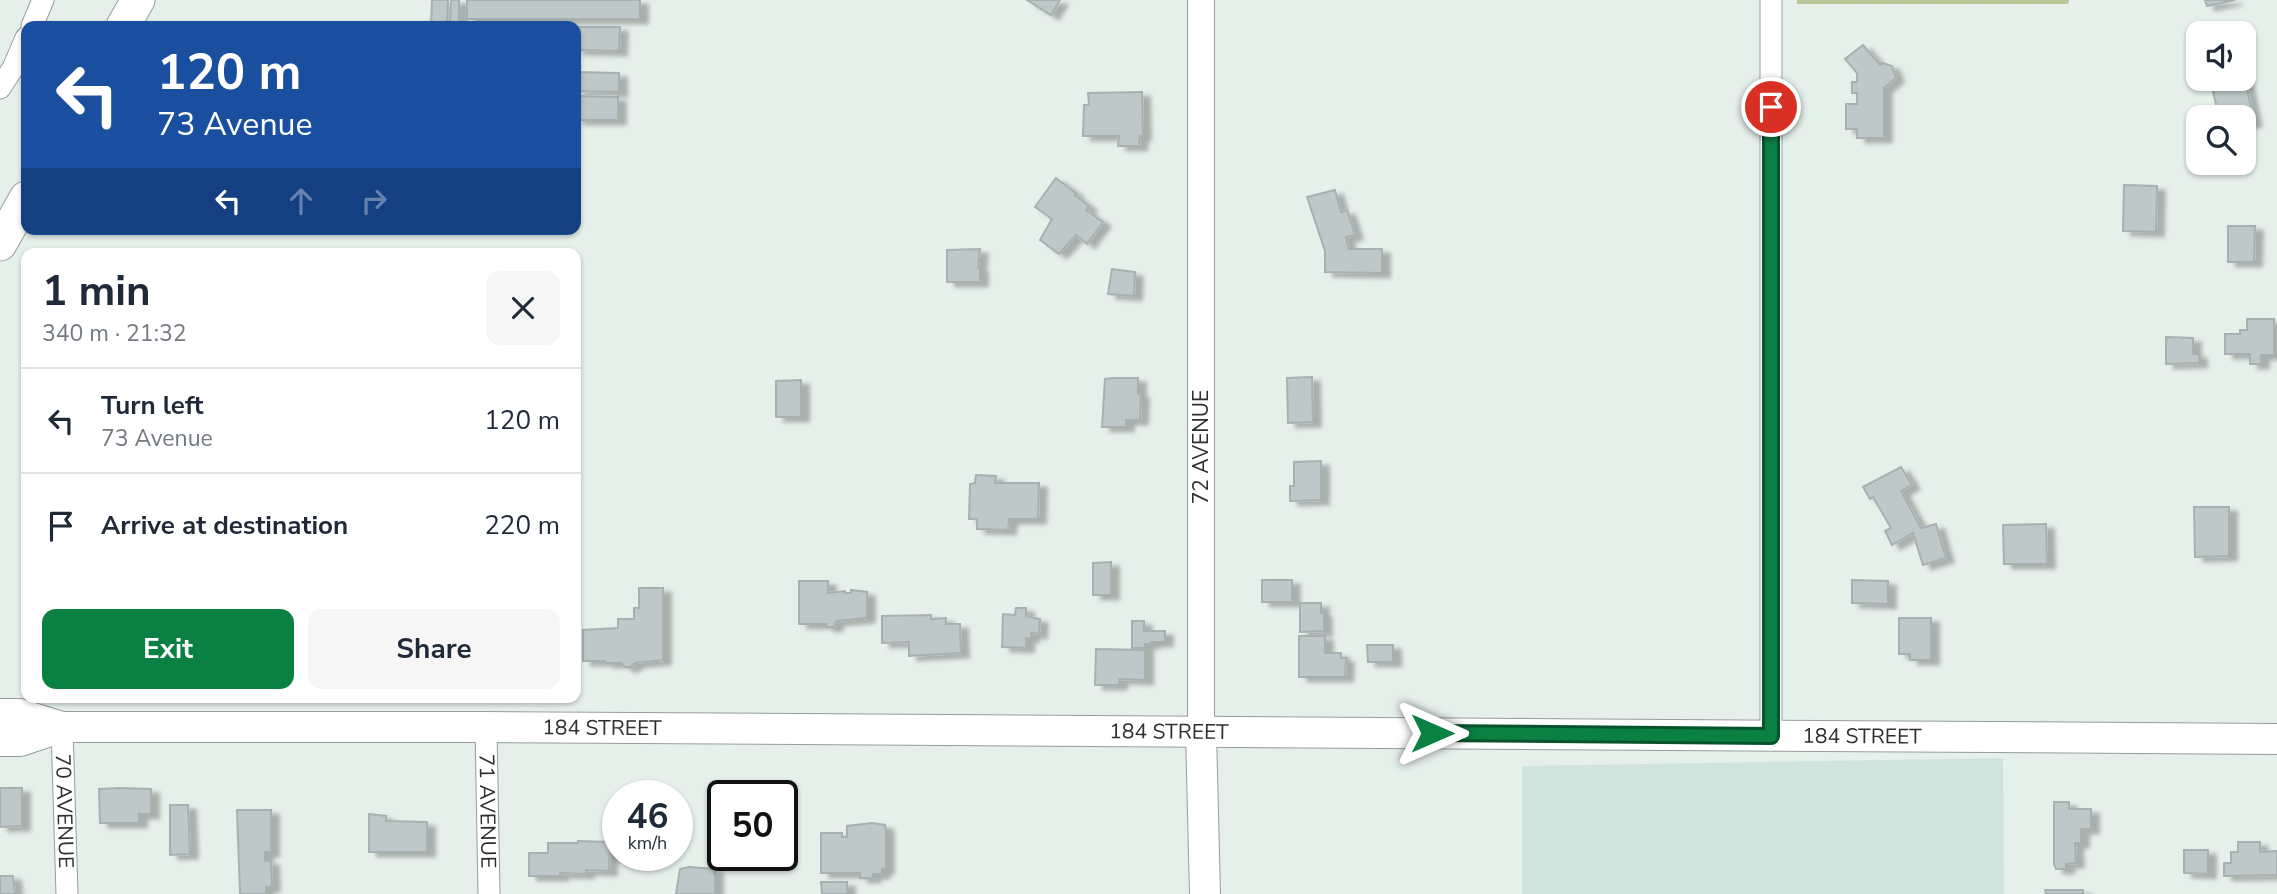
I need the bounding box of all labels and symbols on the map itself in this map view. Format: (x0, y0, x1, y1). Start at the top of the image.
pin (1741, 77, 1801, 137)
street label: 72 AVENUE (1187, 390, 1215, 504)
position arrow (1395, 696, 1469, 770)
street label: 184 STREET (542, 713, 662, 742)
street label: 184 STREET (1109, 717, 1229, 746)
street label: 184 STREET (1802, 722, 1922, 751)
street label: 70 AVENUE (49, 753, 80, 869)
street label: 71 AVENUE (472, 753, 503, 869)
speed limit sign: 50 (707, 780, 798, 871)

